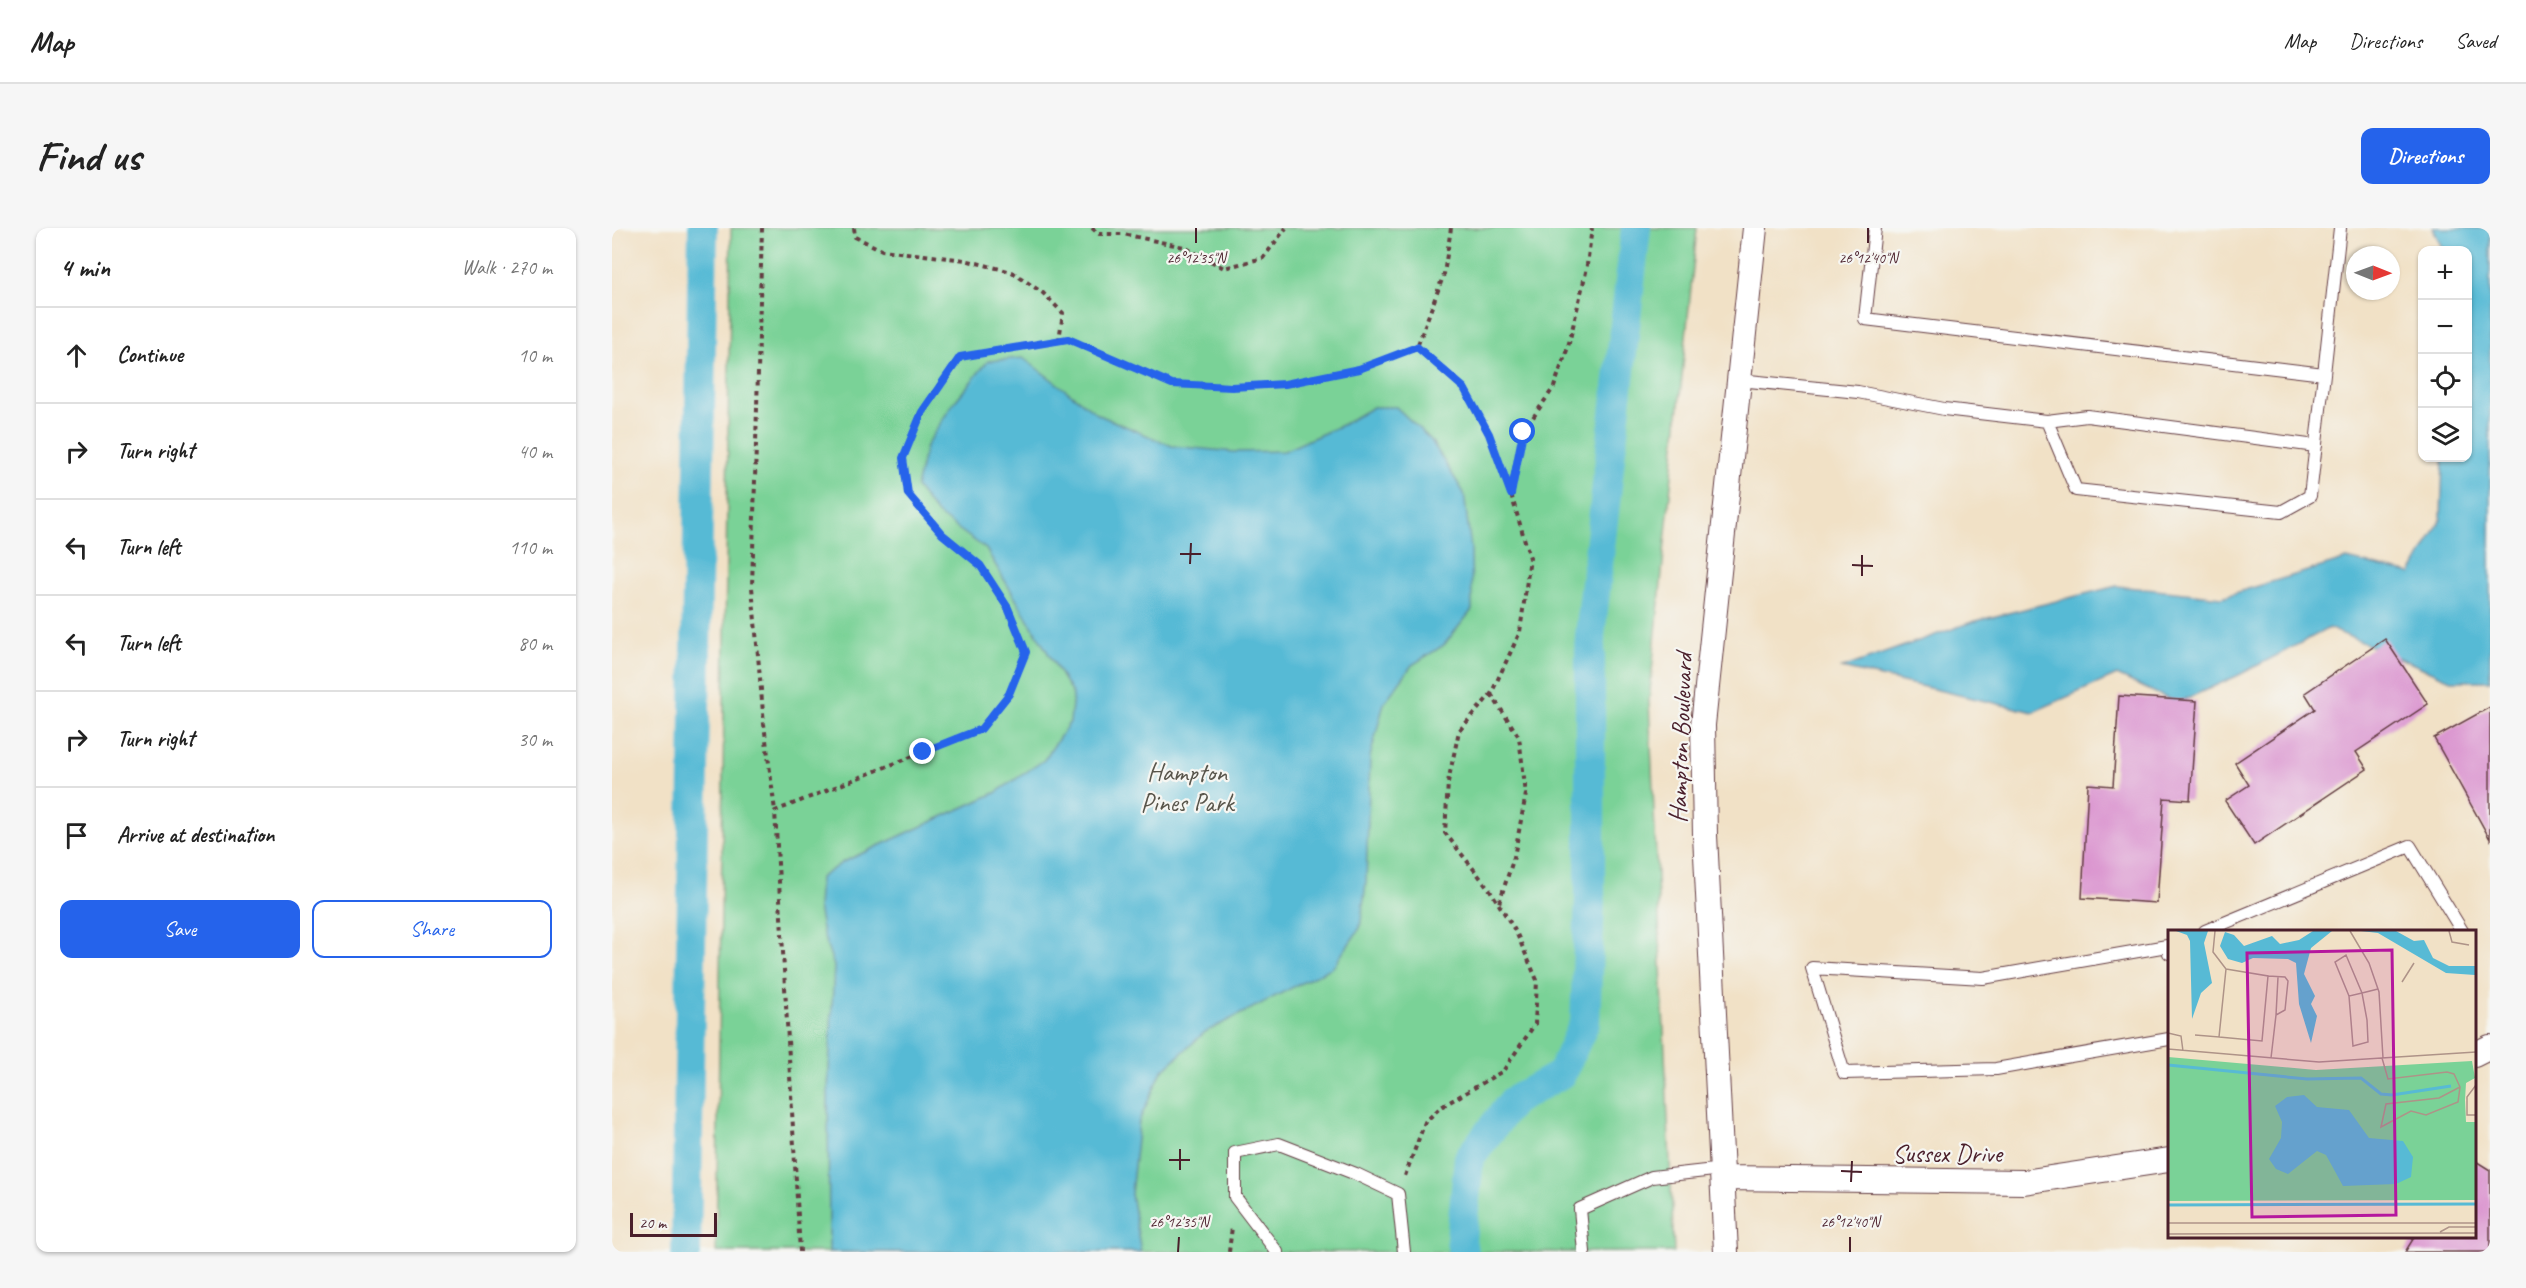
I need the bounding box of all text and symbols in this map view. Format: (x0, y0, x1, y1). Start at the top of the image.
text: Map (30, 24, 73, 59)
text: Map (2284, 28, 2316, 54)
text: Directions (2349, 28, 2422, 54)
text: Saved (2455, 28, 2496, 54)
button: Directions (2361, 128, 2490, 184)
text: Find us (36, 130, 141, 183)
north arrow (2346, 246, 2400, 300)
map controls (2418, 246, 2472, 462)
button: + (2418, 246, 2472, 300)
text: 26°12'35"N (1166, 249, 1229, 268)
text: 26°12'40"N (1838, 249, 1901, 268)
text: 4 min (60, 251, 110, 284)
text: Walk · 270 m (462, 255, 552, 280)
button: − (2418, 300, 2472, 354)
icon: ahead (60, 339, 93, 372)
text: Continue (117, 341, 183, 369)
text: 10 m (518, 343, 552, 368)
button: locate (2418, 354, 2472, 408)
button: layers (2418, 408, 2472, 462)
route start (1509, 418, 1535, 444)
icon: right (60, 435, 93, 468)
text: Turn right (117, 437, 194, 465)
text: 40 m (518, 439, 552, 464)
icon: left (60, 531, 93, 564)
text: Turn left (117, 533, 181, 561)
text: 110 m (509, 535, 552, 560)
icon: left (60, 627, 93, 660)
text: Turn left (117, 629, 181, 657)
text: 80 m (518, 631, 552, 656)
street label: Hampton Boulevard (1661, 649, 1700, 824)
icon: right (60, 723, 93, 756)
text: Turn right (117, 725, 194, 753)
text: 30 m (518, 727, 552, 752)
route end (909, 738, 935, 764)
park label: Hampton Pines Park (1141, 756, 1236, 819)
icon: arrive (60, 819, 93, 852)
text: Arrive at destination (117, 821, 274, 849)
button: Save (60, 900, 300, 958)
button: Share (312, 900, 552, 958)
inset map (2168, 930, 2475, 1237)
street label: Sussex Drive (1892, 1137, 2004, 1170)
scale bar (630, 1210, 717, 1238)
text: 20 m (639, 1213, 666, 1233)
text: 26°12'35"N (1149, 1213, 1212, 1232)
text: 26°12'40"N (1820, 1213, 1883, 1232)

